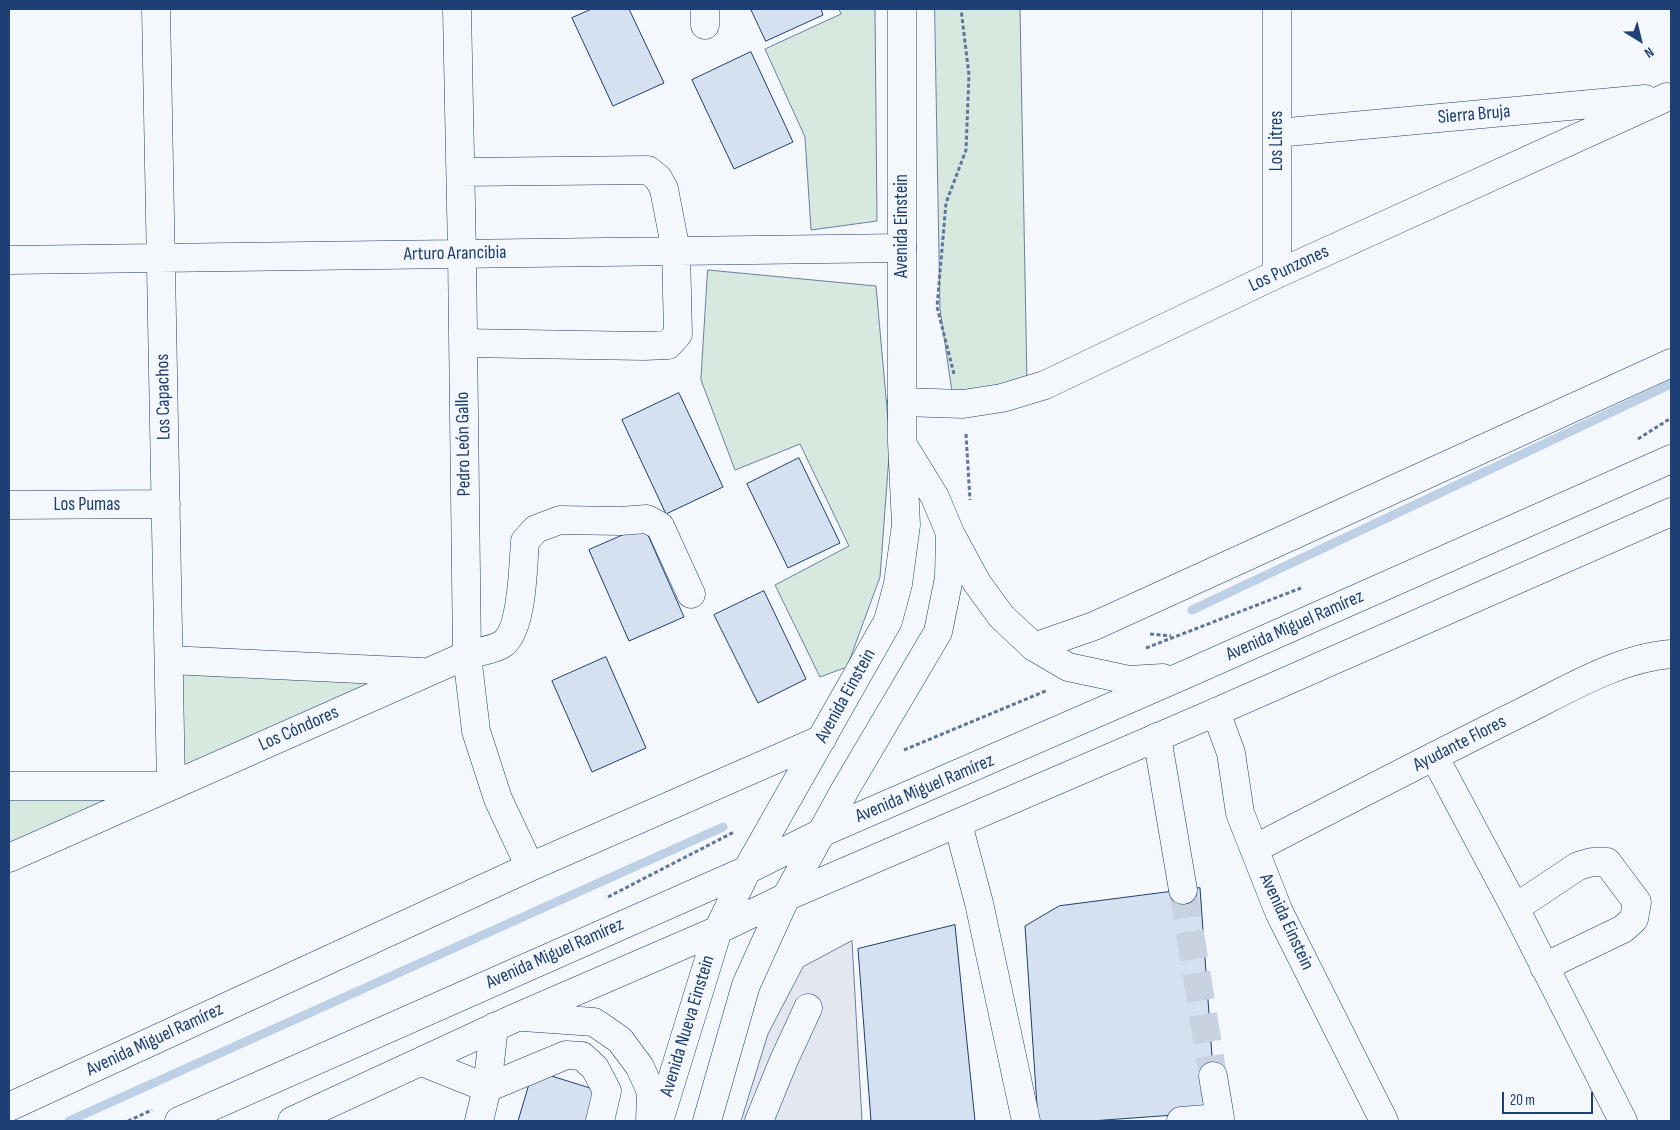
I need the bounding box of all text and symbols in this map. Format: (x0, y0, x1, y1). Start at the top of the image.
north arrow (1615, 15, 1665, 65)
text: N (1641, 43, 1657, 62)
street label: Sierra Bruja (1437, 100, 1511, 130)
street label: Los Litres (1266, 111, 1288, 171)
street label: Avenida Einstein (891, 174, 913, 278)
street label: Los Punzones (1245, 241, 1333, 297)
street label: Arturo Arancibia (403, 242, 507, 266)
street label: Los Capachos (152, 354, 176, 440)
street label: Pedro León Gallo (452, 391, 476, 497)
street label: Los Pumas (54, 494, 120, 516)
street label: Avenida Miguel Ramírez (1223, 585, 1367, 667)
street label: Avenida Einstein (811, 645, 881, 747)
street label: Los Cóndores (256, 701, 342, 757)
street label: Ayudante Flores (1410, 711, 1510, 777)
street label: Avenida Miguel Ramírez (852, 750, 998, 828)
street label: Avenida Einstein (1254, 870, 1318, 974)
street label: Avenida Miguel Ramírez (483, 913, 627, 995)
street label: Avenida Nueva Einstein (656, 953, 720, 1099)
street label: Avenida Miguel Ramírez (83, 998, 227, 1082)
scale bar (1505, 1082, 1596, 1114)
text: 20 m (1510, 1091, 1535, 1110)

